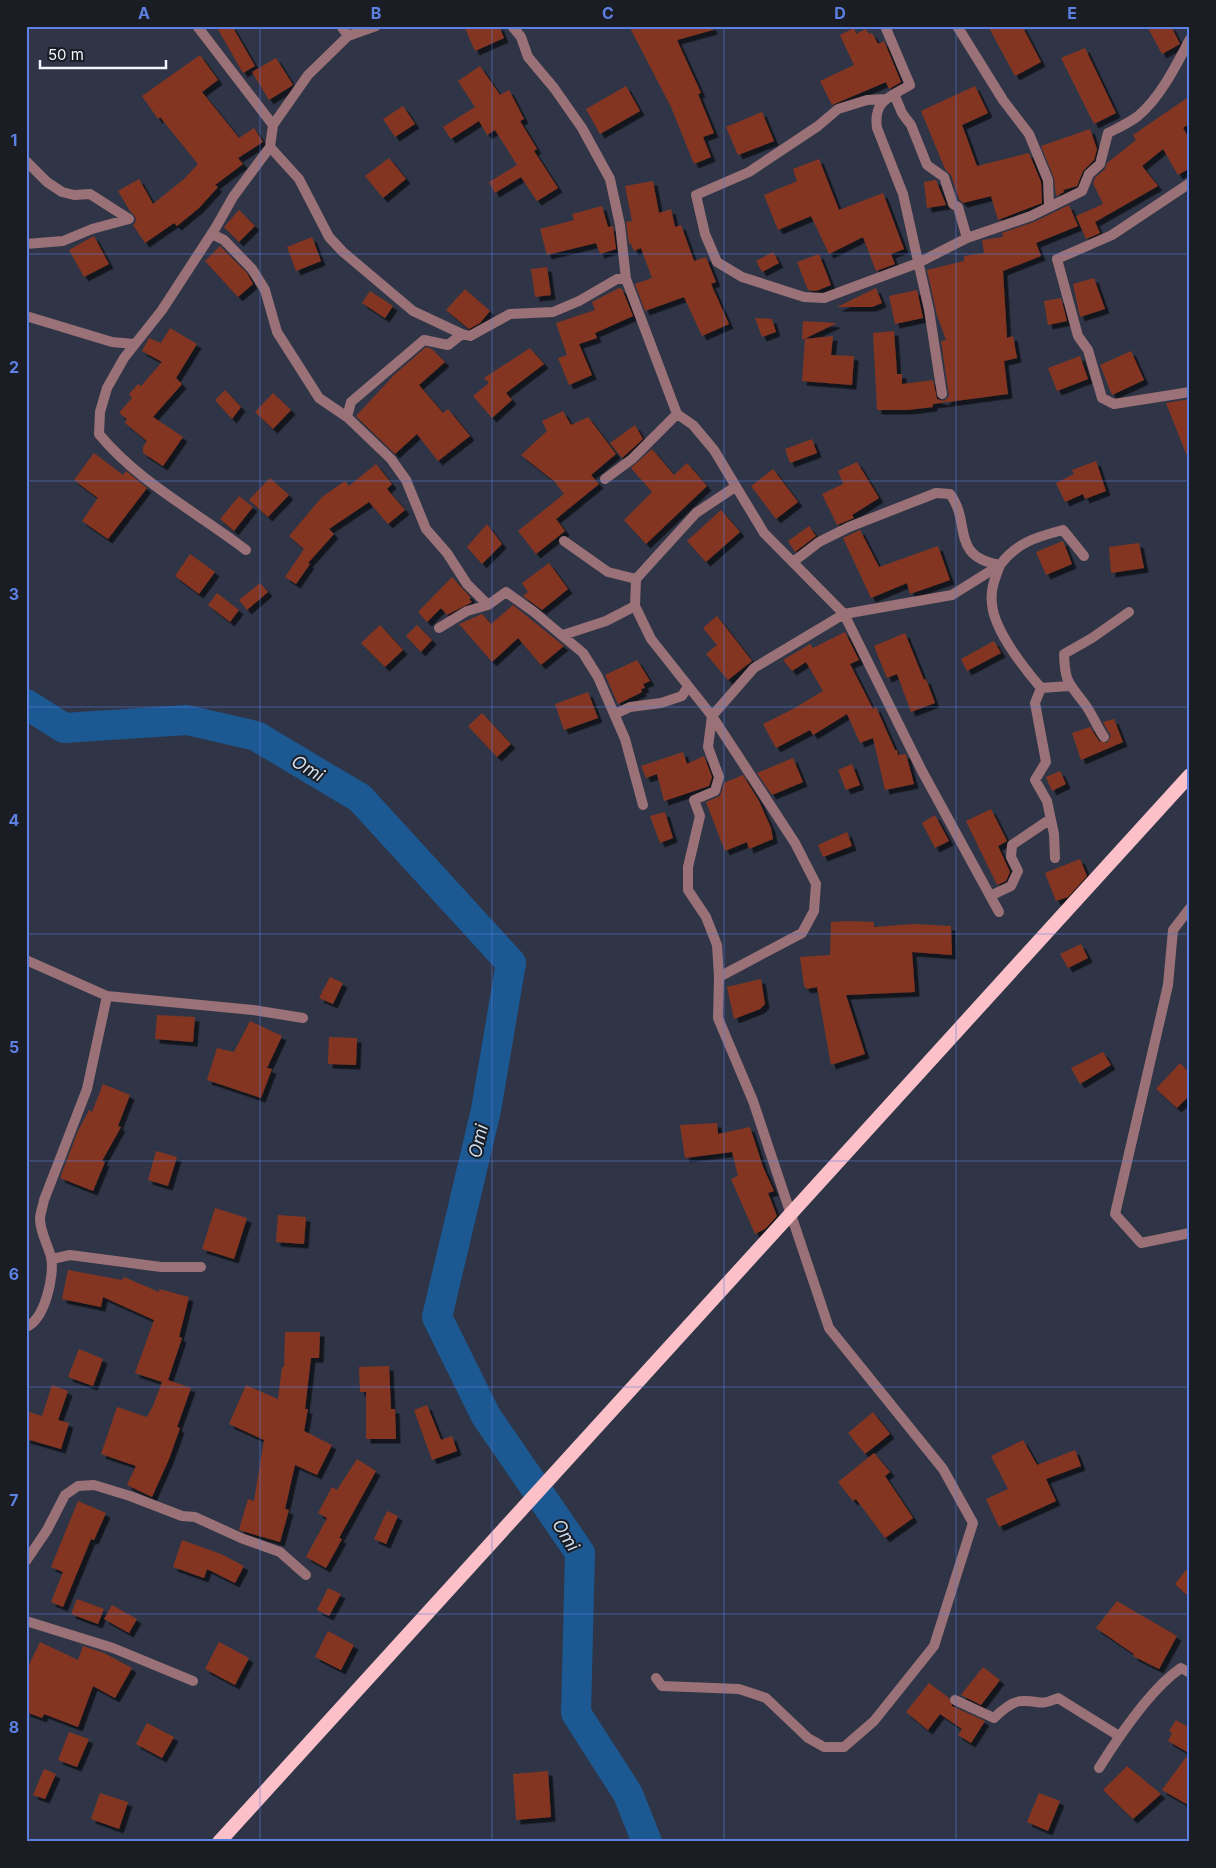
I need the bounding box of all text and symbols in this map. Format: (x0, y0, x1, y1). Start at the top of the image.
text: A (138, 3, 150, 23)
text: B (371, 3, 381, 23)
text: C (602, 3, 614, 23)
text: D (834, 3, 846, 23)
text: E (1067, 3, 1077, 23)
scale bar (40, 38, 166, 70)
text: 50 m (48, 45, 84, 64)
text: 1 (11, 130, 17, 150)
text: 2 (9, 357, 19, 377)
text: 3 (9, 584, 19, 604)
water label: Omi (288, 750, 328, 786)
text: 4 (9, 810, 20, 830)
text: 5 (9, 1037, 19, 1057)
water label: Omi (464, 1122, 492, 1160)
text: 6 (9, 1264, 19, 1284)
text: 7 (9, 1490, 19, 1510)
water label: Omi (548, 1515, 584, 1555)
text: 8 (9, 1717, 19, 1737)

